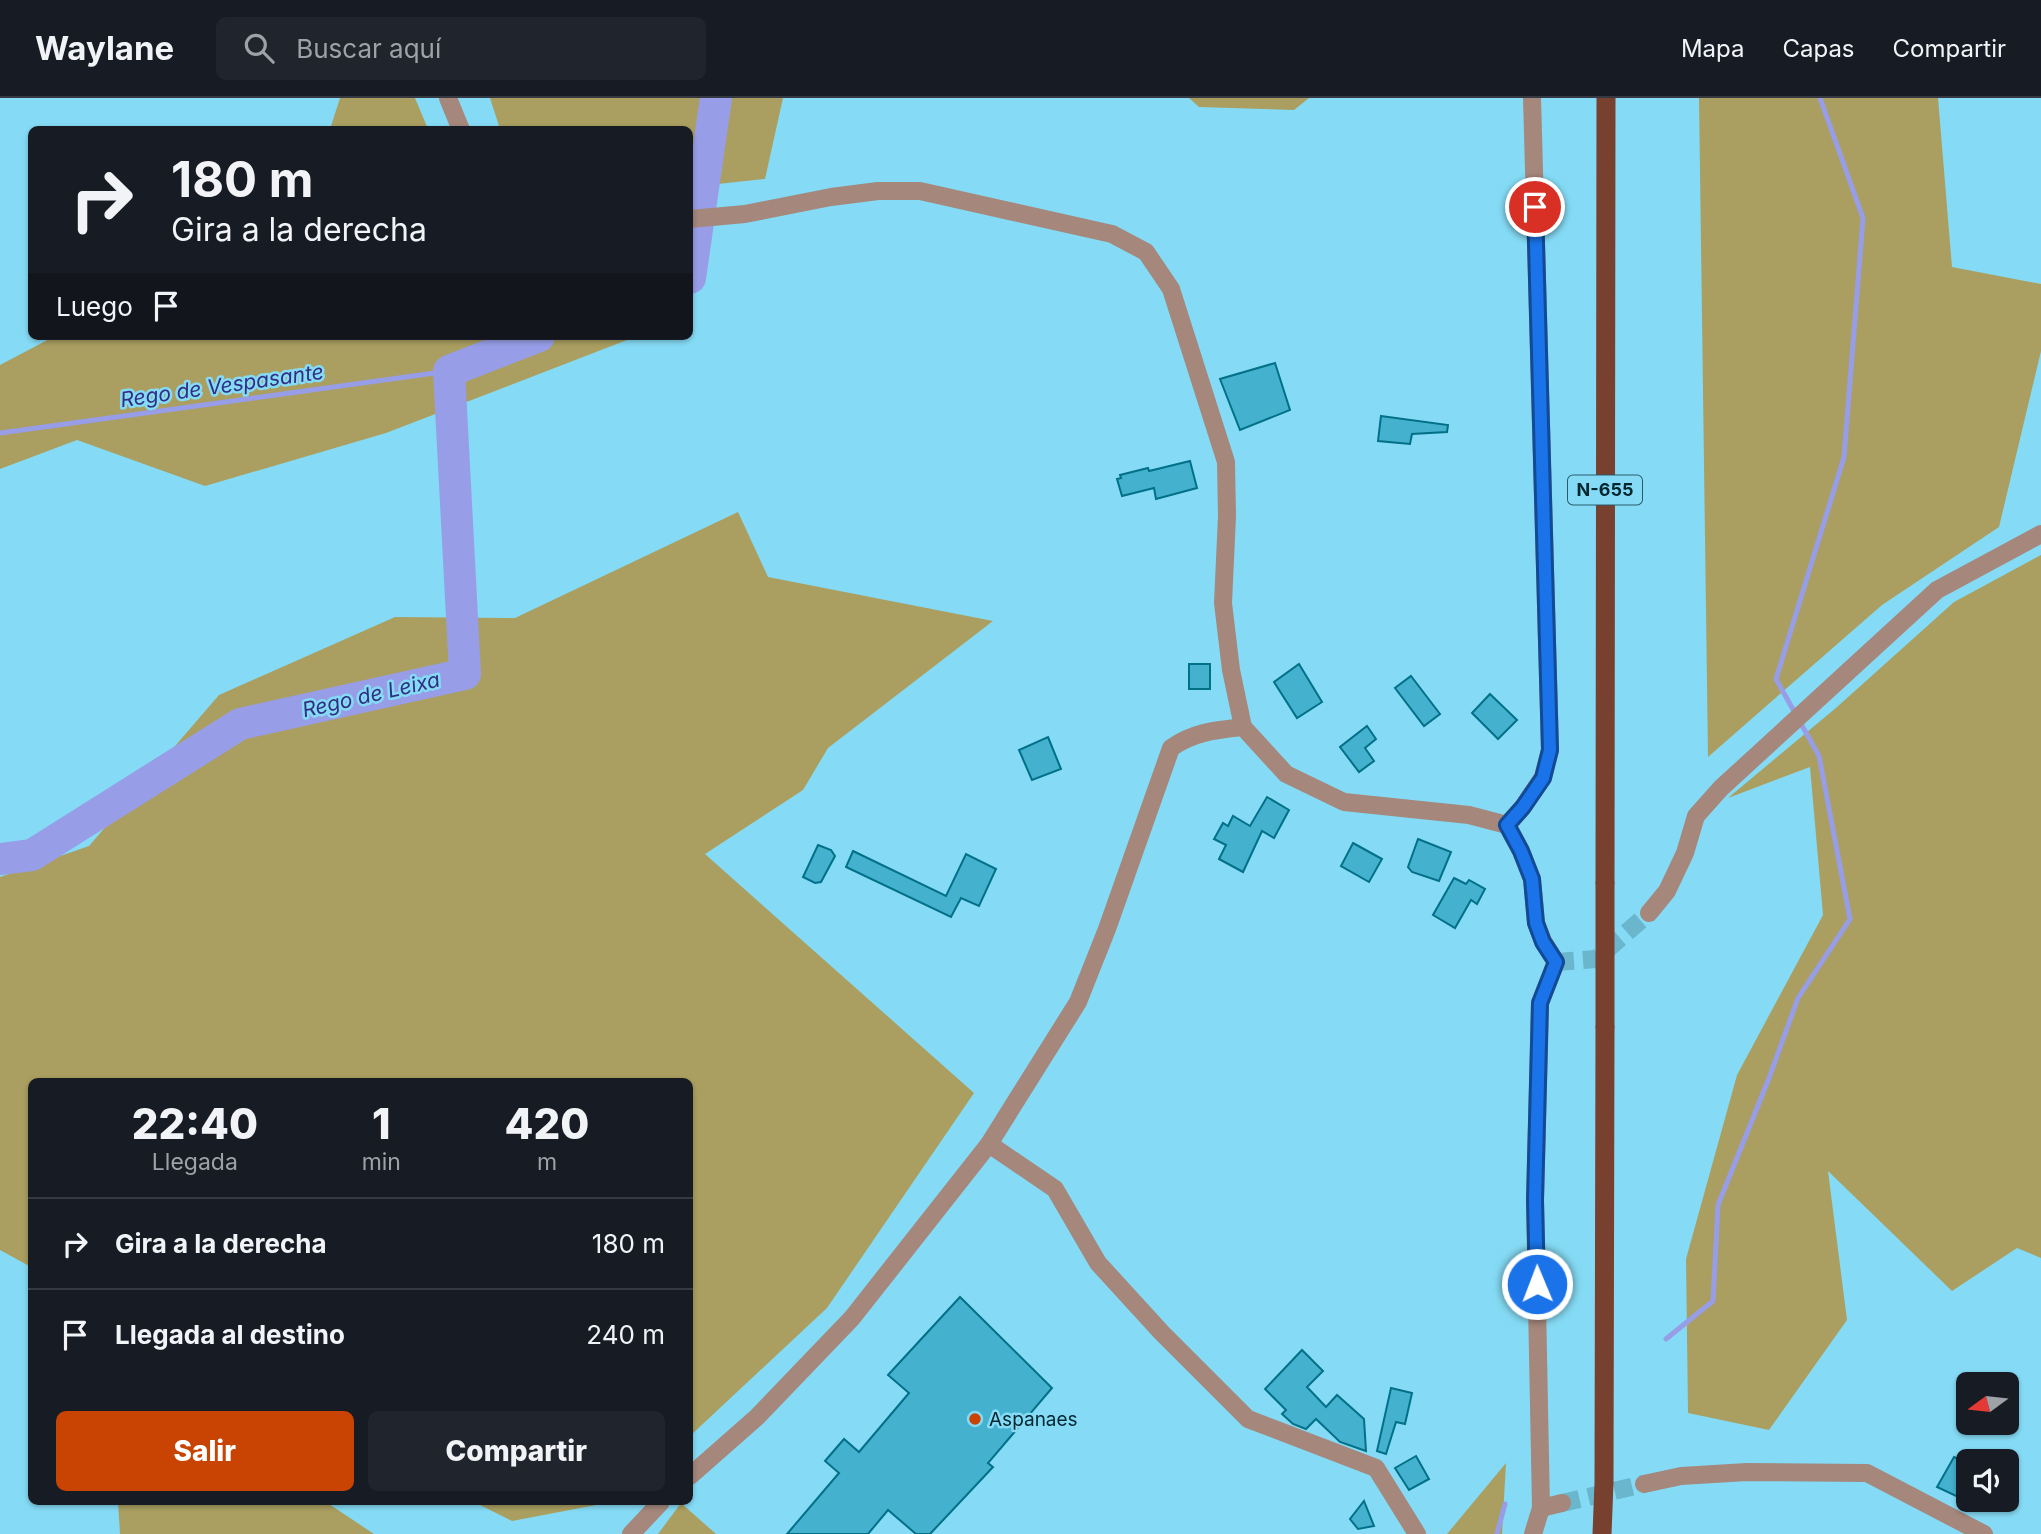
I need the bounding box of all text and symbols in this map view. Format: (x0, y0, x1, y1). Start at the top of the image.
search box (216, 17, 706, 80)
text: Waylane (35, 28, 174, 68)
icon: search (240, 29, 278, 67)
text: Buscar aquí (296, 33, 441, 64)
text: Mapa (1681, 34, 1744, 63)
text: Capas (1782, 34, 1855, 63)
text: Compartir (1893, 34, 2006, 63)
text: 180 m (171, 150, 313, 209)
icon: right (56, 154, 147, 245)
pin (1505, 177, 1565, 237)
icon: arrive (1516, 188, 1554, 226)
text: Gira a la derecha (171, 210, 427, 249)
icon: arrive (147, 287, 185, 325)
text: Luego (56, 291, 133, 322)
water label: Rego de Vespasante (119, 359, 325, 412)
road number: N-655 (1568, 476, 1642, 504)
water label: Rego de Leixa (300, 667, 442, 722)
text: 22:40 (132, 1098, 258, 1149)
text: 1 (372, 1098, 391, 1149)
text: 420 (505, 1098, 589, 1149)
text: Llegada (152, 1148, 238, 1176)
text: min (362, 1148, 401, 1176)
text: m (537, 1148, 557, 1176)
icon: right (56, 1225, 94, 1263)
text: Gira a la derecha (115, 1228, 327, 1259)
text: 180 m (592, 1228, 665, 1259)
position arrow (1500, 1247, 1574, 1321)
icon: arrive (56, 1316, 94, 1354)
text: Llegada al destino (115, 1319, 345, 1350)
text: 240 m (586, 1319, 665, 1350)
north arrow (1956, 1372, 2020, 1435)
map controls (1956, 1372, 2019, 1512)
place label: Aspanaes (989, 1408, 1078, 1431)
button: Salir (56, 1411, 354, 1491)
button: Compartir (368, 1411, 665, 1491)
marker: Aspanaes (967, 1411, 983, 1427)
button: sound (1956, 1449, 2019, 1512)

